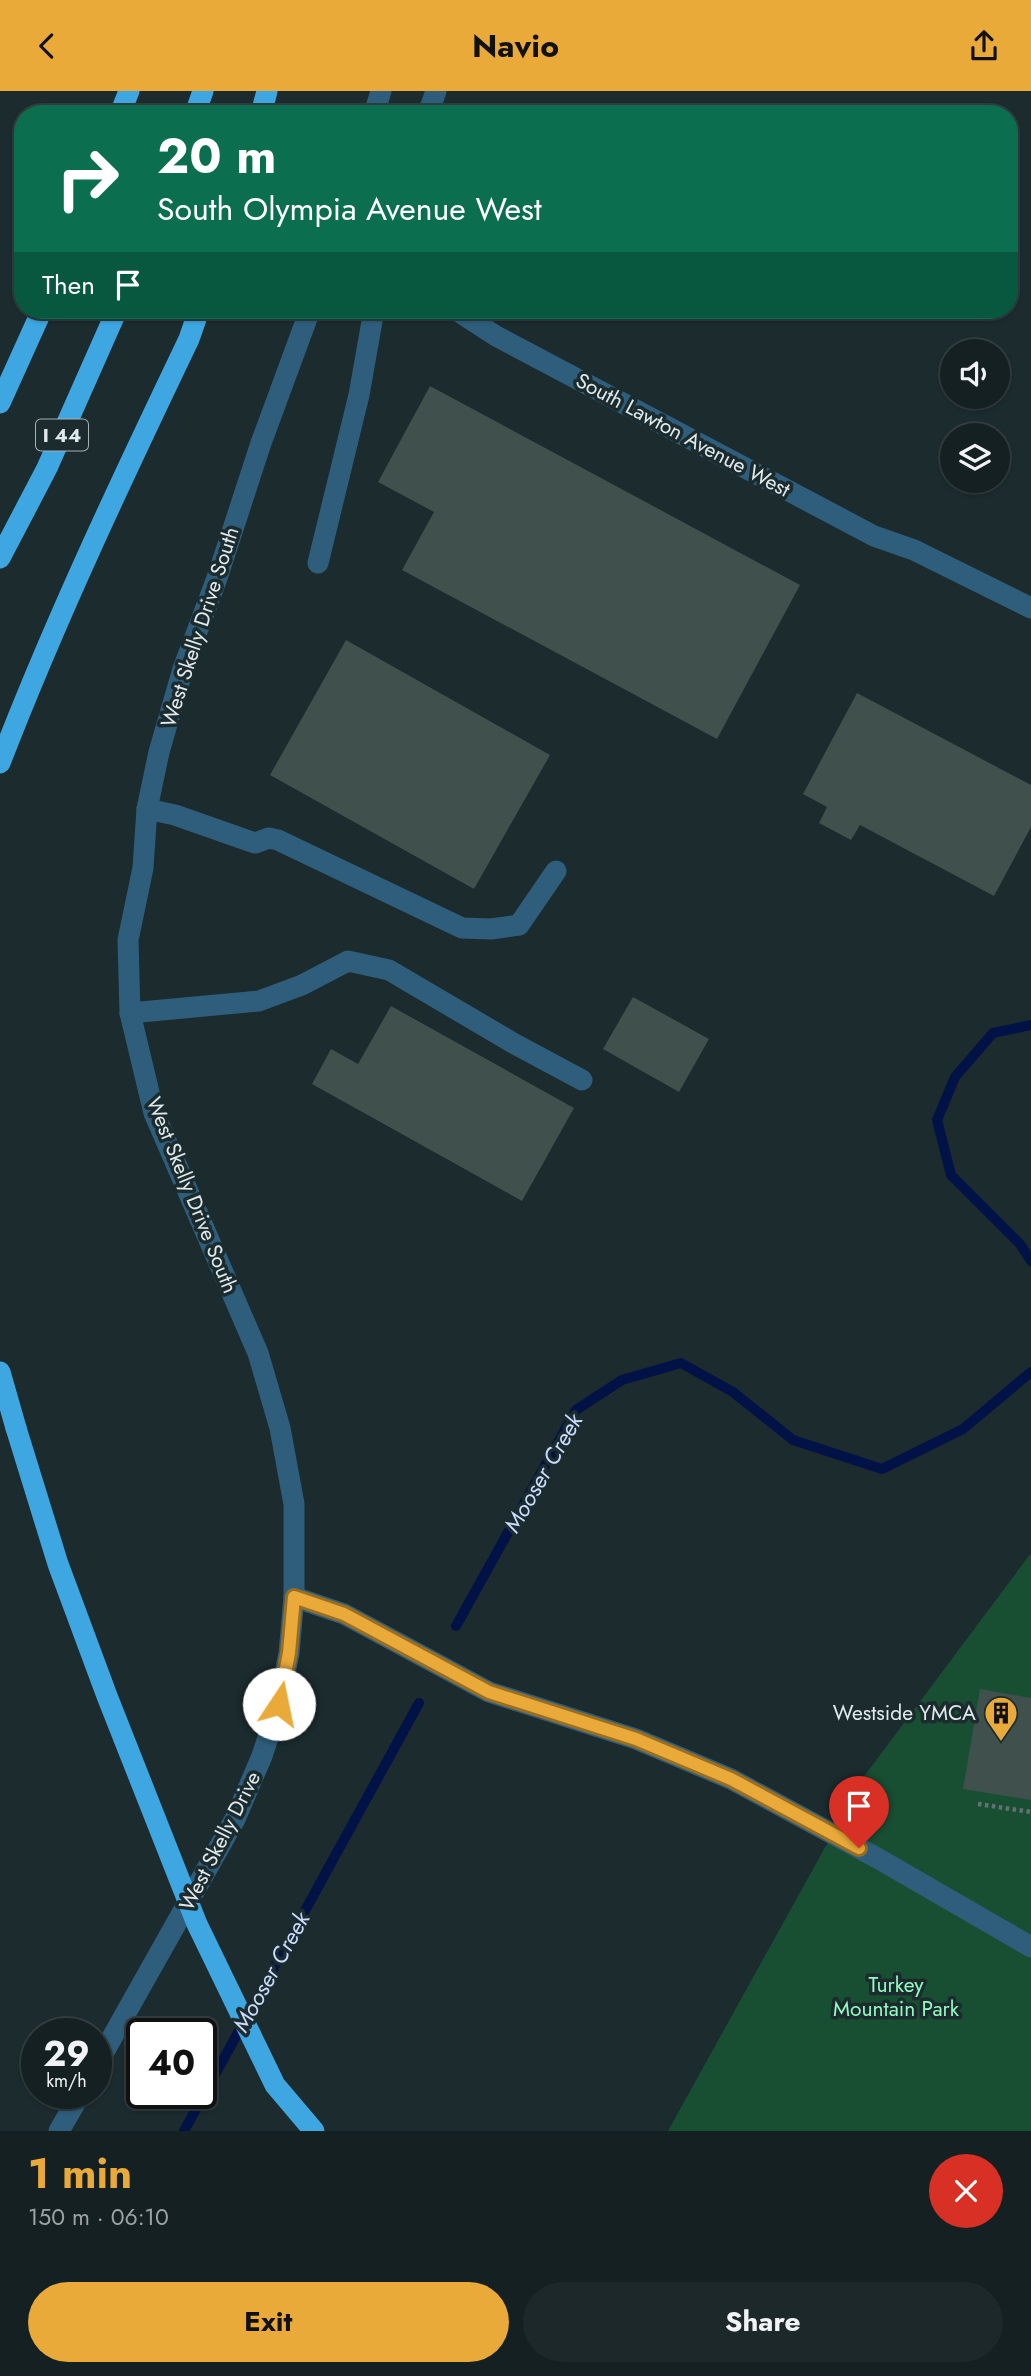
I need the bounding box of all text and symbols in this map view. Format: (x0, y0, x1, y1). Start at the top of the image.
text: Navio (472, 23, 559, 69)
icon: back (28, 27, 66, 65)
icon: share (965, 27, 1003, 65)
text: 20 m (157, 121, 276, 191)
icon: right (42, 133, 133, 224)
text: South Olympia Avenue West (157, 186, 542, 232)
text: Then (42, 266, 95, 304)
icon: arrive (109, 266, 147, 304)
map controls (940, 339, 1010, 493)
button: sound (940, 339, 1010, 409)
street label: South Lawton Avenue West (570, 366, 796, 504)
road number: I 44 (36, 419, 88, 451)
button: layers (940, 423, 1010, 493)
street label: West Skelly Drive South (153, 523, 247, 731)
street label: West Skelly Drive South (139, 1092, 245, 1298)
water label: Mooser Creek (495, 1406, 592, 1539)
position arrow (242, 1667, 316, 1741)
building icon: Westside YMCA (982, 1694, 1020, 1743)
place label: Westside YMCA (833, 1698, 976, 1728)
street label: West Skelly Drive (172, 1766, 268, 1916)
pin (829, 1776, 889, 1848)
icon: arrive (840, 1787, 878, 1825)
water label: Mooser Creek (224, 1905, 319, 2038)
park label: Turkey Mountain Park (833, 1970, 960, 2024)
speed limit sign: 40 (126, 2018, 217, 2109)
text: 29 (43, 2029, 90, 2079)
text: km/h (46, 2068, 87, 2094)
text: 1 min (28, 2143, 132, 2204)
button: close (929, 2154, 1003, 2228)
text: 150 m · 06:10 (28, 2200, 169, 2234)
button: Exit (28, 2282, 509, 2362)
button: Share (523, 2282, 1003, 2362)

